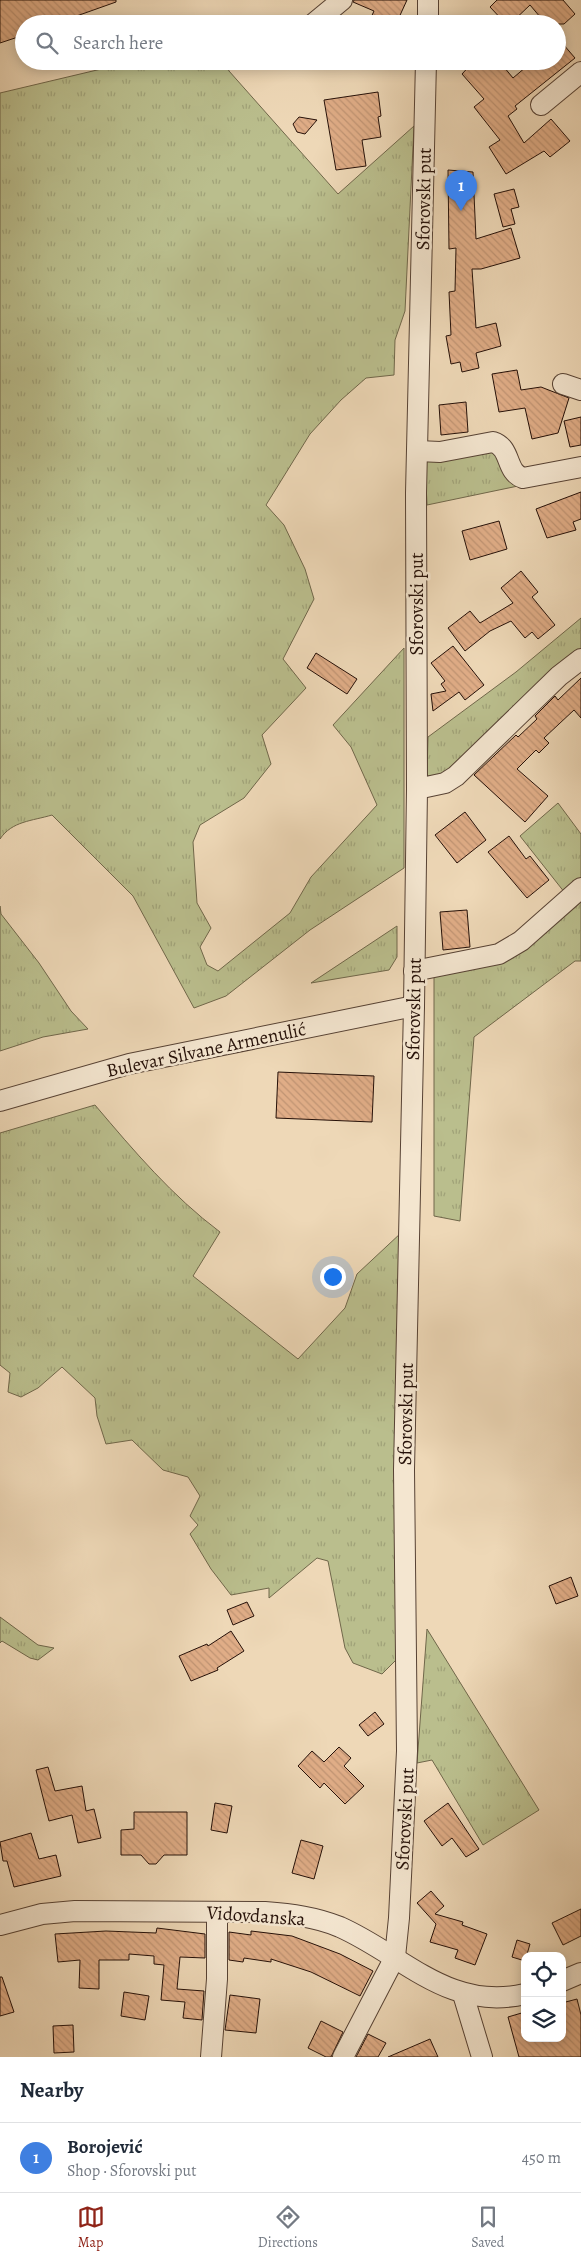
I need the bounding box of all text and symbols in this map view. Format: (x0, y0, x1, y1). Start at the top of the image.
search box (15, 15, 566, 70)
icon: search (33, 29, 61, 57)
text: Search here (73, 30, 163, 56)
street label: Sforovski put (410, 147, 438, 251)
pin: 1 (445, 170, 477, 211)
street label: Sforovski put (404, 553, 430, 655)
street label: Sforovski put (400, 957, 428, 1061)
street label: Bulevar Silvane Armenulić (104, 1016, 308, 1084)
your location (320, 1264, 346, 1290)
street label: Sforovski put (392, 1362, 420, 1466)
street label: Sforovski put (389, 1767, 421, 1871)
street label: Vidovdanska (205, 1900, 306, 1932)
map controls (521, 1952, 566, 2042)
button: locate (521, 1952, 566, 1997)
button: layers (521, 1997, 566, 2042)
text: Nearby (20, 2076, 83, 2104)
text: Borojević (67, 2134, 143, 2160)
text: 1 (33, 2147, 39, 2169)
text: 450 m (522, 2147, 561, 2169)
text: Shop · Sforovski put (67, 2160, 196, 2182)
tab: Map (77, 2203, 105, 2252)
tab: Directions (258, 2203, 318, 2252)
tab: Saved (471, 2203, 504, 2252)

